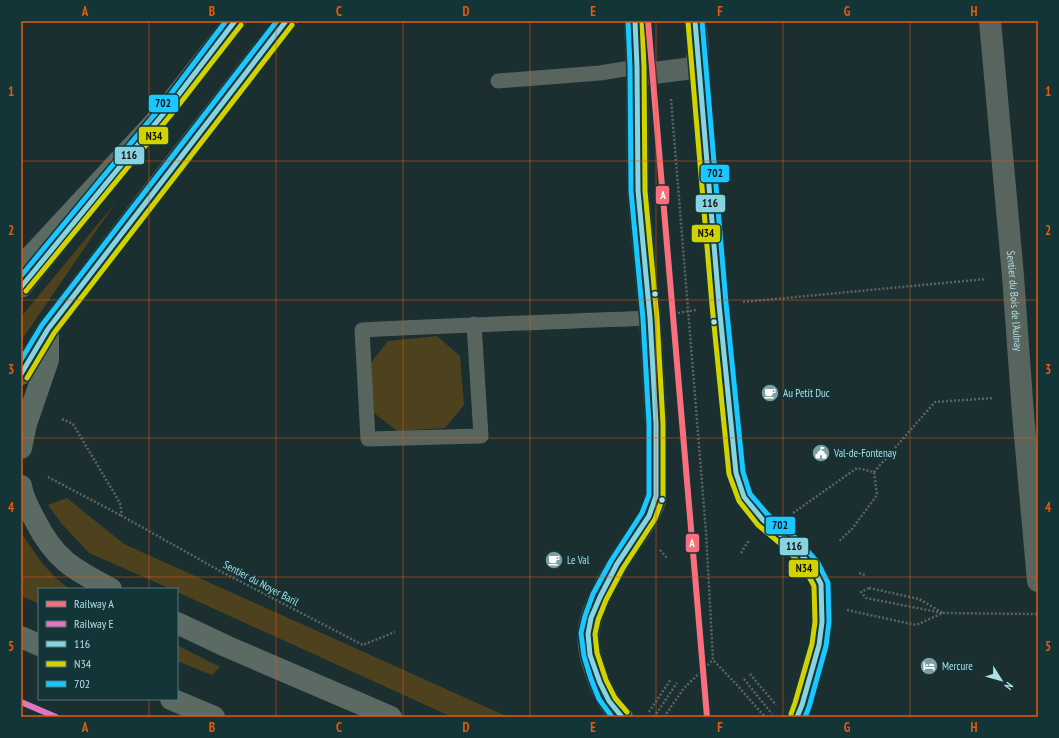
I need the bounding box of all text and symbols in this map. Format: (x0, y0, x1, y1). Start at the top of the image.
text: A (81, 3, 89, 20)
text: B (209, 3, 215, 20)
text: C (336, 3, 342, 20)
text: D (463, 3, 470, 20)
text: E (590, 3, 596, 20)
text: F (717, 3, 723, 20)
text: G (844, 3, 851, 20)
text: H (971, 3, 978, 20)
text: 1 (8, 83, 14, 100)
text: 1 (1045, 83, 1051, 100)
line badge: 702 (148, 94, 179, 113)
text: 702 (155, 96, 171, 110)
line badge: N34 (138, 126, 169, 145)
text: N34 (146, 129, 163, 143)
line badge: 116 (114, 146, 145, 165)
text: 116 (121, 148, 137, 162)
line badge: 702 (700, 164, 730, 183)
text: 702 (707, 166, 723, 180)
line badge: A (655, 185, 670, 205)
text: A (659, 188, 666, 202)
line badge: 116 (695, 194, 726, 213)
text: 116 (702, 196, 718, 210)
text: 2 (8, 222, 14, 239)
text: 2 (1045, 222, 1051, 239)
line badge: N34 (691, 224, 721, 243)
text: N34 (698, 226, 715, 240)
street label: Sentier du Bois de l'Aulnay (1004, 250, 1025, 353)
unlabelled marker (650, 289, 660, 299)
unlabelled marker (709, 317, 719, 327)
text: 3 (8, 361, 14, 378)
text: 3 (1045, 361, 1051, 378)
cafe icon: Au Petit Duc (760, 383, 780, 403)
place label: Au Petit Duc (783, 386, 830, 400)
public building icon: Val-de-Fontenay (811, 443, 831, 463)
place label: Val-de-Fontenay (833, 446, 897, 460)
unlabelled marker (657, 495, 667, 505)
text: 4 (8, 499, 15, 516)
text: 4 (1045, 499, 1052, 516)
line badge: 702 (765, 516, 796, 535)
text: 702 (772, 518, 788, 532)
line badge: A (685, 533, 700, 553)
text: A (688, 536, 695, 550)
line badge: 116 (779, 537, 809, 556)
text: 116 (786, 539, 802, 553)
cafe icon: Le Val (544, 550, 564, 570)
place label: Le Val (567, 553, 590, 567)
street label: Sentier du Noyer Baril (221, 557, 301, 609)
line badge: N34 (788, 559, 819, 578)
text: N34 (796, 561, 813, 575)
legend (38, 588, 178, 700)
text: Railway A (74, 596, 114, 611)
text: Railway E (74, 616, 114, 631)
text: 116 (74, 636, 90, 651)
text: 5 (8, 638, 14, 655)
text: 5 (1045, 638, 1051, 655)
text: N34 (74, 656, 92, 671)
hotel icon: Mercure (919, 656, 939, 676)
place label: Mercure (942, 659, 973, 673)
north arrow (981, 660, 1021, 700)
text: 702 (74, 676, 90, 691)
text: N (1002, 679, 1016, 693)
text: A (81, 719, 89, 736)
text: B (209, 719, 215, 736)
text: C (336, 719, 342, 736)
text: D (463, 719, 470, 736)
text: E (590, 719, 596, 736)
text: F (717, 719, 723, 736)
text: G (844, 719, 851, 736)
text: H (971, 719, 978, 736)

